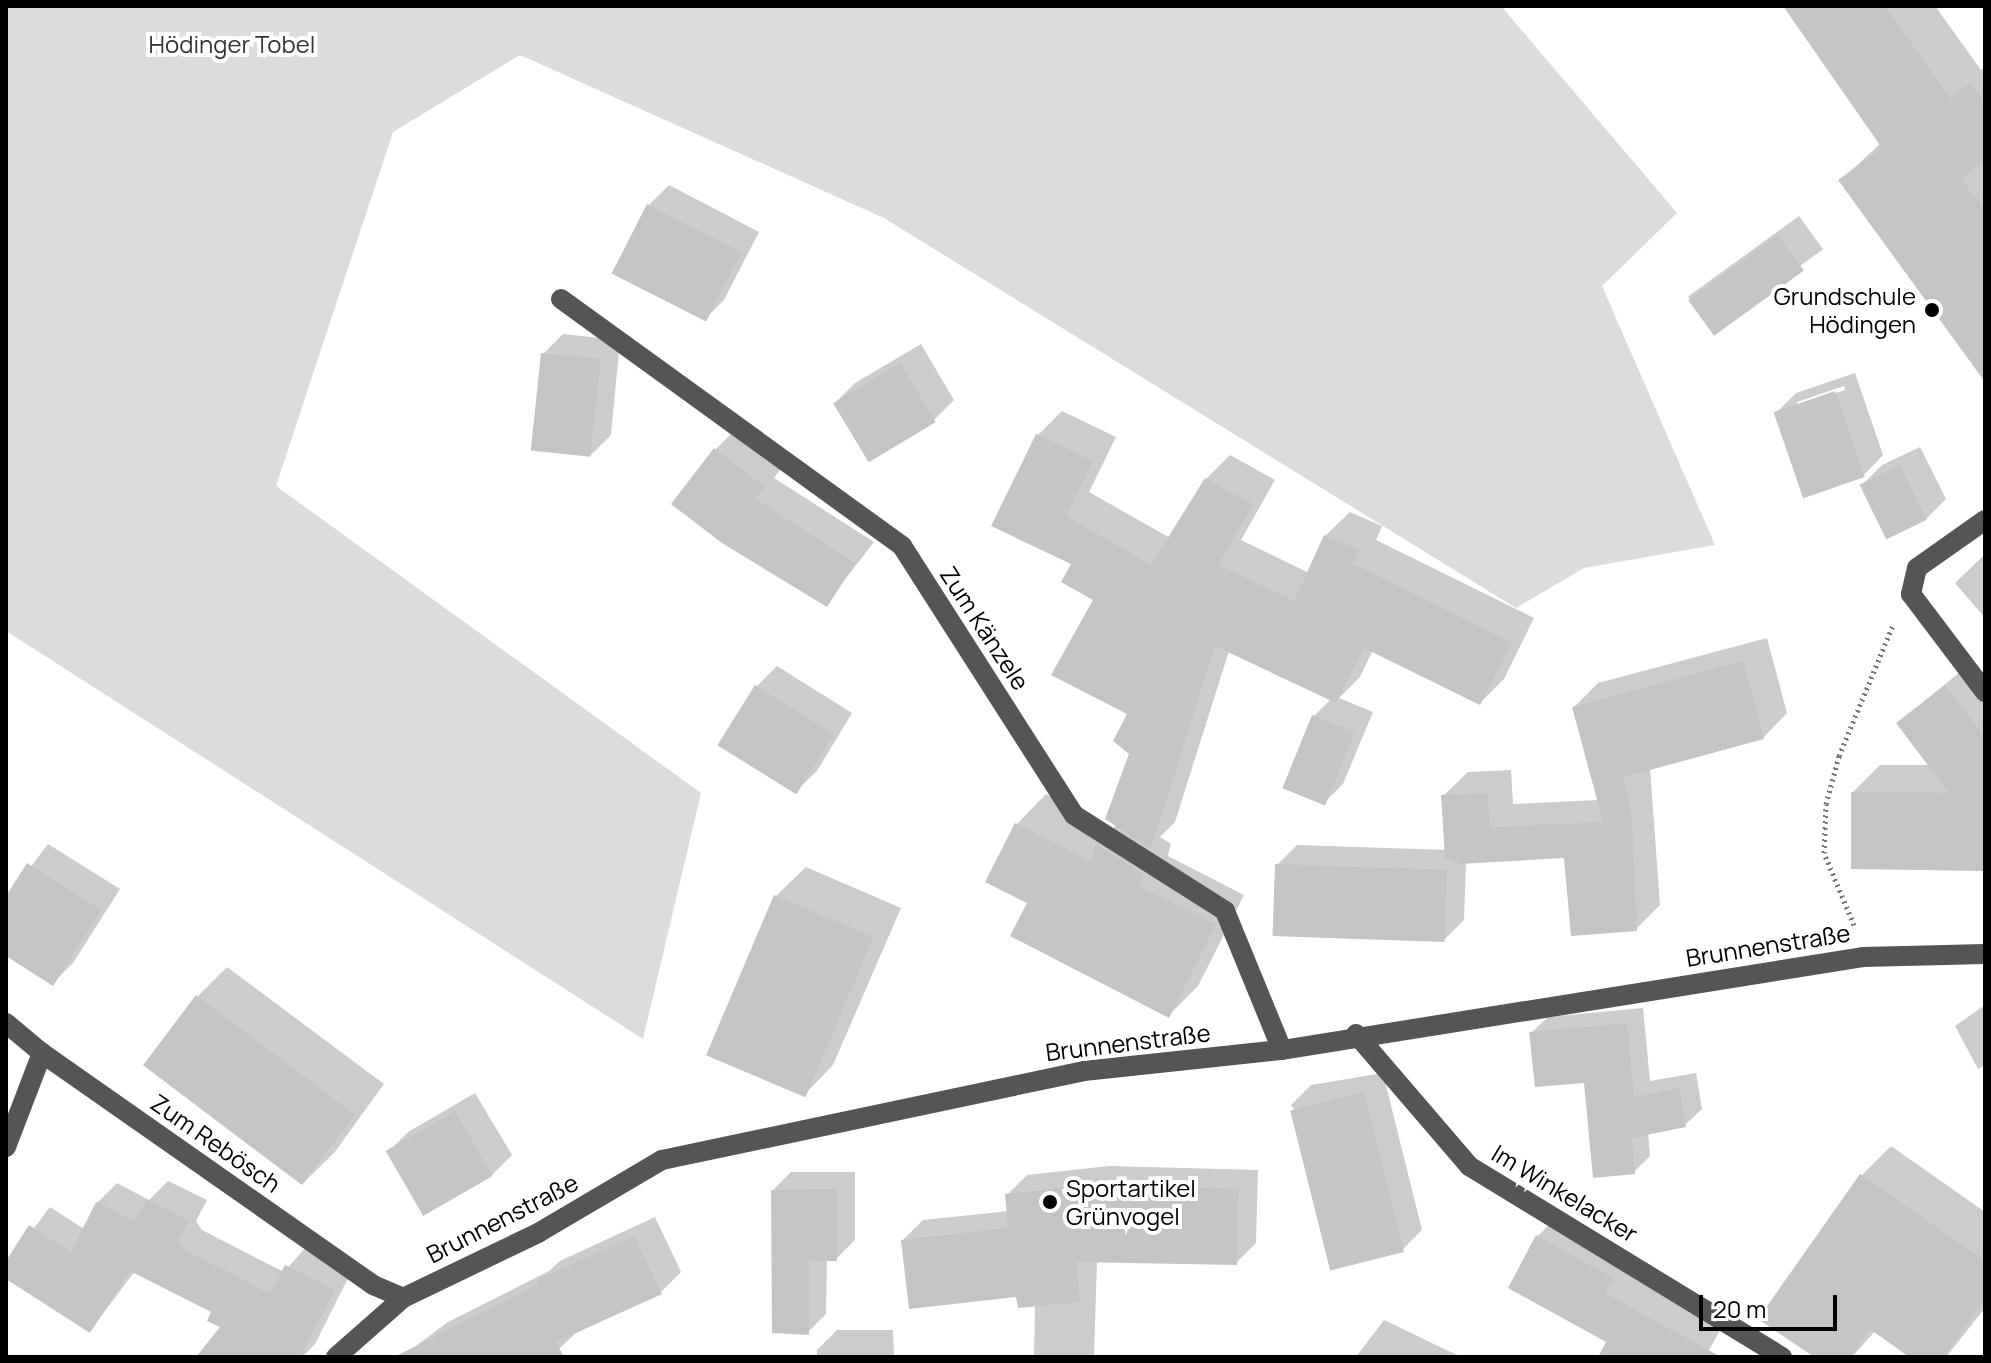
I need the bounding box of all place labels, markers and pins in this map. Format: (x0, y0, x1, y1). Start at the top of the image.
place label: Grundschule Hödingen (1774, 282, 1916, 338)
marker: Grundschule Hödingen (1923, 301, 1941, 319)
place label: Sportartikel Grünvogel (1066, 1174, 1196, 1230)
marker: Sportartikel Grünvogel (1041, 1193, 1059, 1211)

